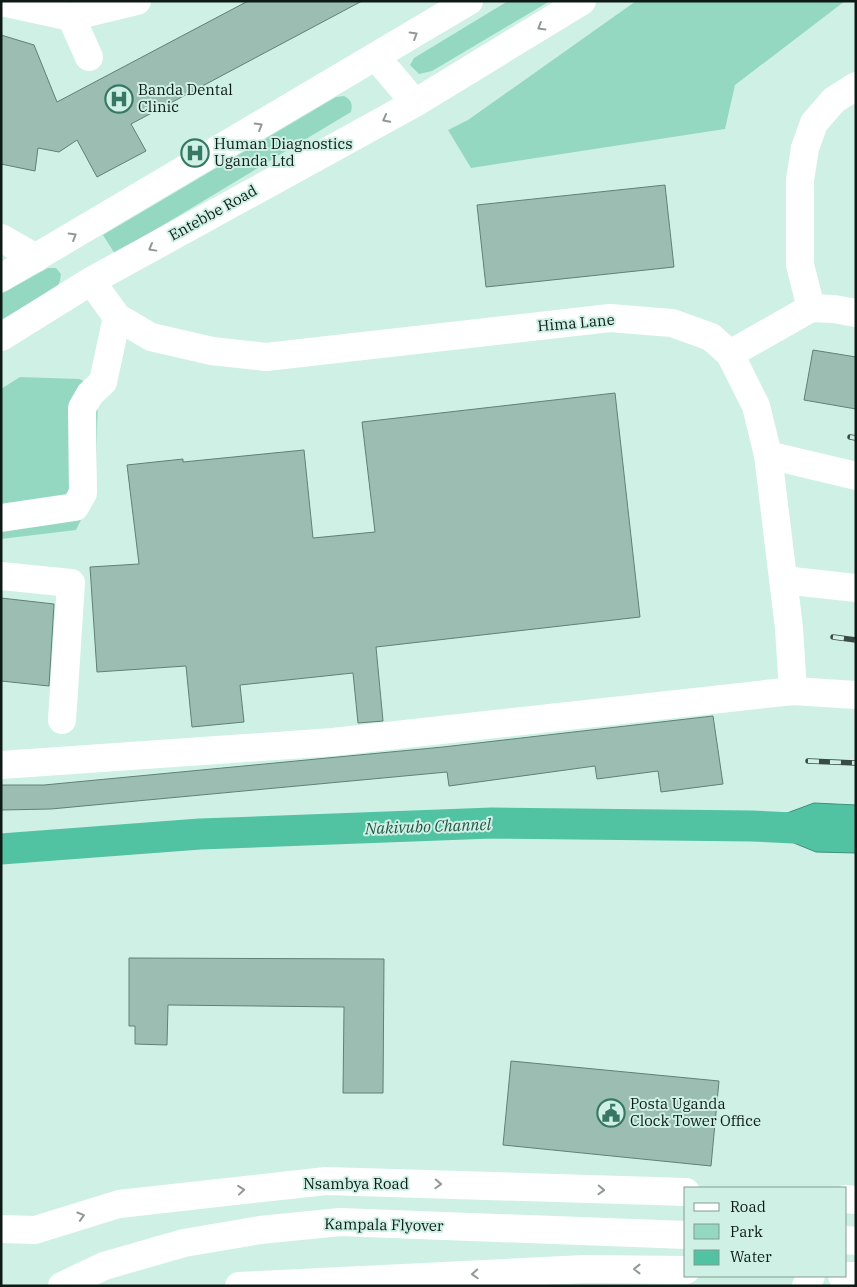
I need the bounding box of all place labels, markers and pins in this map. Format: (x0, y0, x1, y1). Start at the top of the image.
place label: Banda Dental Clinic (138, 80, 233, 116)
hospital icon: Banda Dental Clinic (104, 84, 134, 114)
place label: Human Diagnostics Uganda Ltd (214, 134, 353, 170)
hospital icon: Human Diagnostics Uganda Ltd (180, 138, 210, 168)
place label: Posta Uganda Clock Tower Office (630, 1094, 761, 1130)
public building icon: Posta Uganda Clock Tower Office (596, 1098, 626, 1128)

